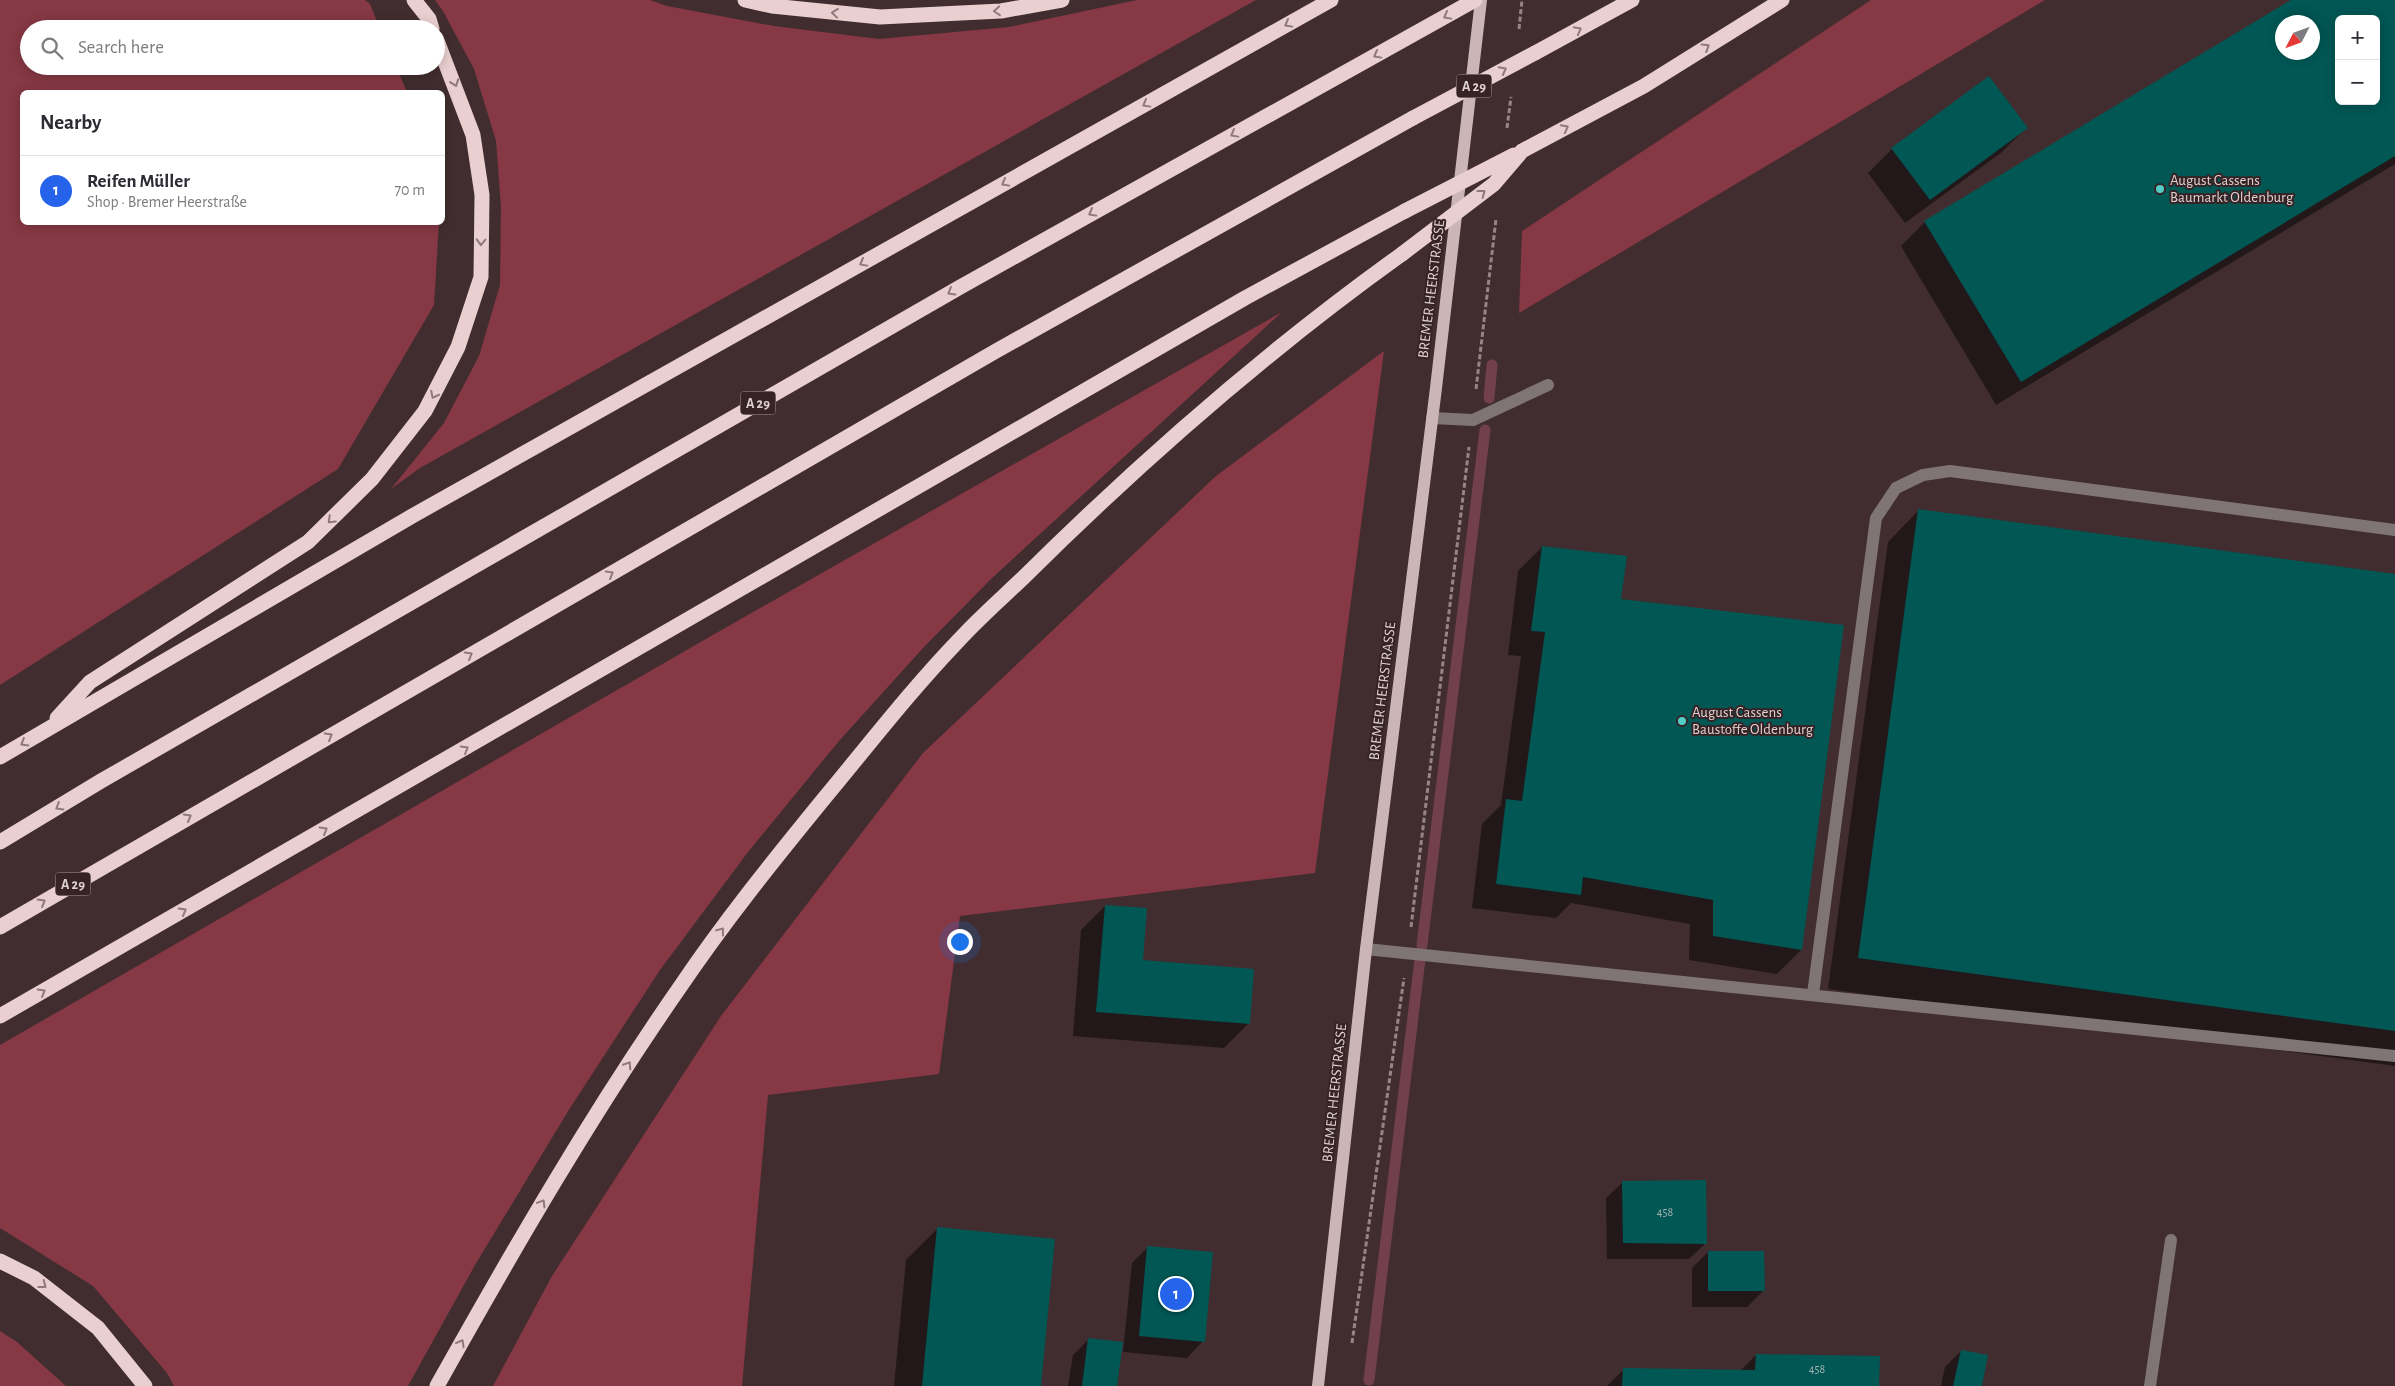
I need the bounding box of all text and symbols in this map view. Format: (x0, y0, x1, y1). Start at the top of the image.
one-way arrow (993, 5, 1001, 16)
one-way arrow (831, 7, 839, 18)
one-way arrow (1443, 9, 1452, 19)
north arrow (2275, 15, 2320, 60)
map controls (2335, 15, 2380, 105)
button: + (2335, 15, 2380, 60)
one-way arrow (1284, 18, 1293, 28)
search box (20, 20, 445, 75)
one-way arrow (1572, 26, 1581, 36)
icon: search (38, 34, 66, 62)
text: Search here (78, 38, 164, 57)
one-way arrow (1700, 44, 1710, 53)
one-way arrow (1373, 49, 1382, 59)
button: − (2335, 60, 2380, 105)
one-way arrow (1497, 66, 1506, 76)
road number: A 29 (1456, 74, 1492, 98)
one-way arrow (449, 79, 459, 87)
one-way arrow (1143, 97, 1152, 107)
text: Nearby (40, 112, 101, 133)
one-way arrow (1560, 124, 1569, 134)
one-way arrow (1231, 128, 1240, 138)
text: Reifen Müller (87, 172, 190, 191)
place label: August Cassens Baumarkt Oldenburg (2170, 173, 2294, 205)
one-way arrow (1001, 177, 1010, 187)
text: 1 (53, 182, 59, 198)
text: 70 m (394, 182, 425, 198)
marker: August Cassens Baumarkt Oldenburg (2154, 183, 2166, 195)
one-way arrow (1476, 190, 1485, 198)
text: Shop · Bremer Heerstraße (87, 194, 247, 210)
one-way arrow (1089, 207, 1098, 217)
street label: BREMER HEERSTRASSE (1416, 219, 1447, 359)
one-way arrow (476, 238, 487, 246)
one-way arrow (859, 256, 868, 266)
one-way arrow (947, 286, 956, 296)
one-way arrow (430, 390, 440, 399)
road number: A 29 (740, 392, 776, 414)
one-way arrow (327, 514, 336, 523)
one-way arrow (605, 570, 614, 580)
street label: BREMER HEERSTRASSE (1367, 621, 1398, 761)
one-way arrow (464, 651, 473, 661)
place label: August Cassens Baustoffe Oldenburg (1692, 705, 1814, 737)
marker: August Cassens Baustoffe Oldenburg (1676, 715, 1688, 727)
one-way arrow (323, 732, 332, 742)
one-way arrow (21, 736, 30, 746)
one-way arrow (459, 745, 468, 755)
one-way arrow (56, 800, 65, 810)
one-way arrow (182, 813, 191, 823)
one-way arrow (319, 826, 328, 836)
road number: A 29 (56, 872, 90, 896)
one-way arrow (37, 899, 46, 909)
one-way arrow (178, 907, 187, 917)
one-way arrow (715, 928, 723, 937)
your location (947, 929, 973, 955)
one-way arrow (37, 988, 46, 998)
street label: BREMER HEERSTRASSE (1320, 1023, 1349, 1163)
one-way arrow (622, 1061, 631, 1071)
one-way arrow (536, 1199, 546, 1208)
house number: 458 (1657, 1206, 1674, 1218)
pin: 1 (1160, 1275, 1192, 1313)
one-way arrow (37, 1279, 46, 1287)
one-way arrow (454, 1340, 464, 1349)
house number: 458 (1809, 1363, 1826, 1375)

